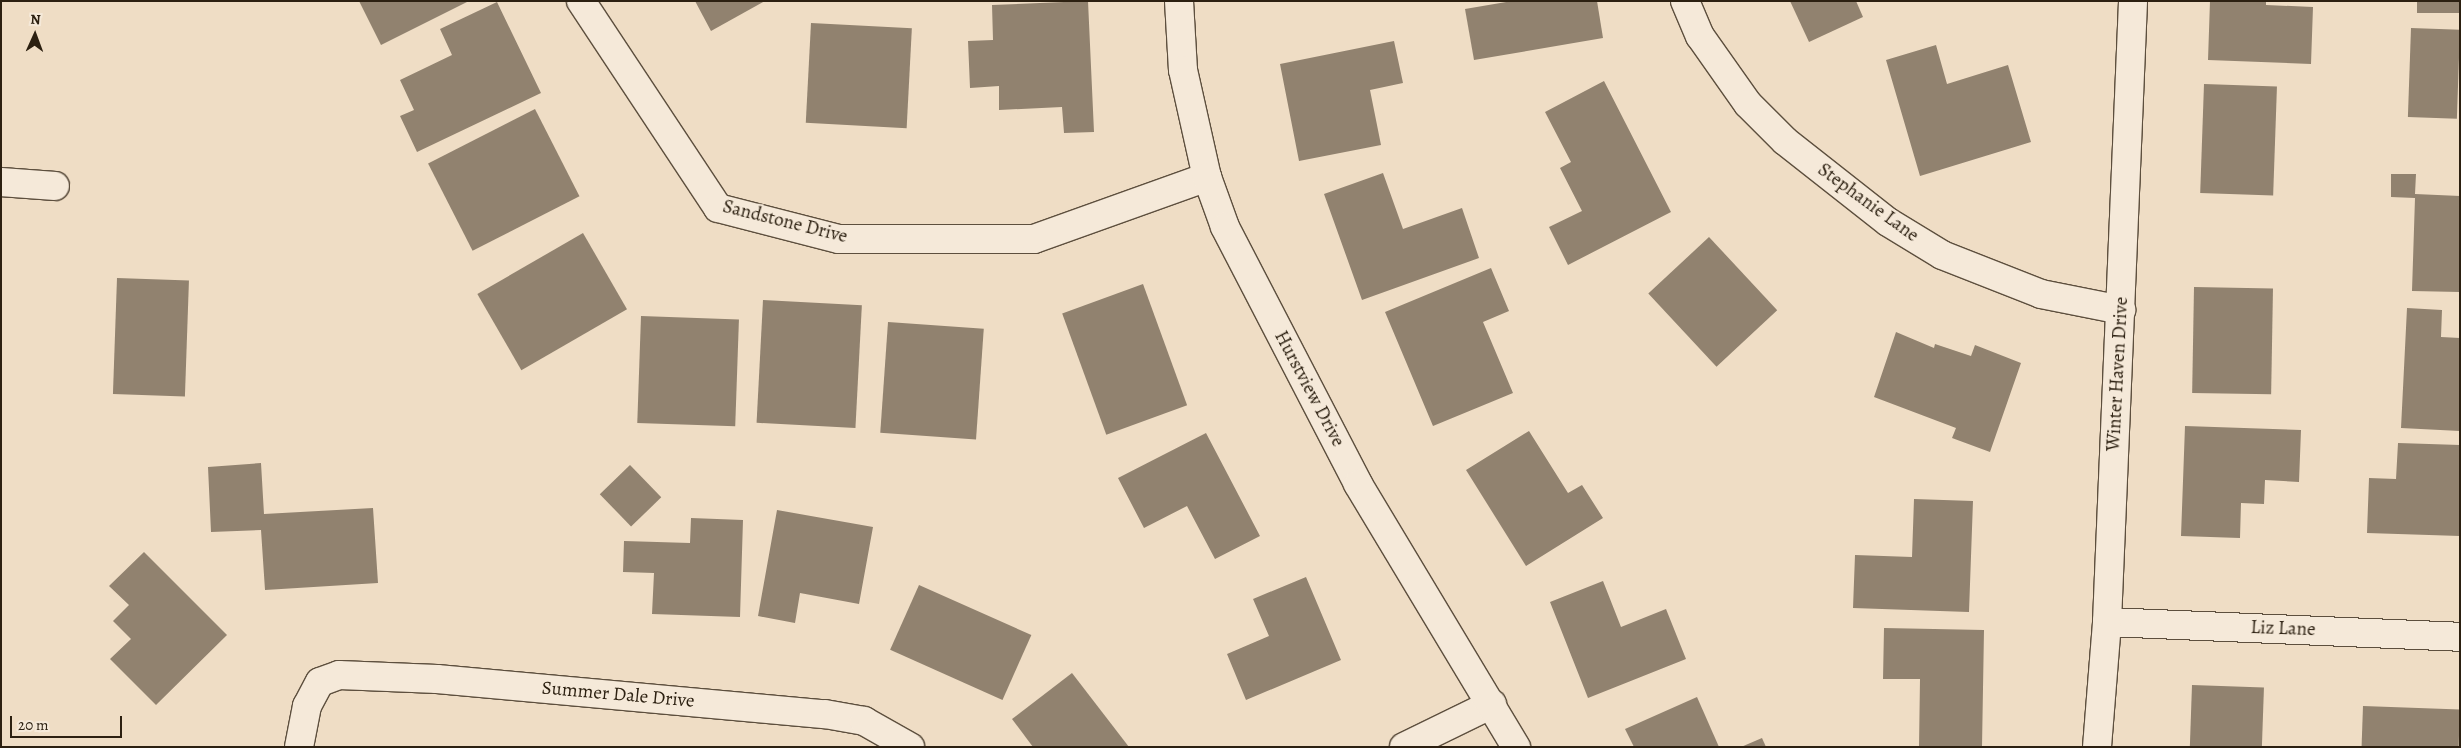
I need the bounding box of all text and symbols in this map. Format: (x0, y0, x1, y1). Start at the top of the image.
north arrow (10, 10, 60, 60)
text: N (30, 10, 41, 29)
street label: Stephanie Lane (1813, 159, 1923, 247)
street label: Sandstone Drive (720, 195, 850, 249)
street label: Winter Haven Drive (2103, 296, 2133, 452)
street label: Hurstview Drive (1269, 327, 1349, 451)
street label: Liz Lane (2250, 616, 2316, 642)
street label: Summer Dale Drive (541, 677, 695, 713)
scale bar (12, 706, 125, 738)
text: 20 m (18, 715, 49, 735)

